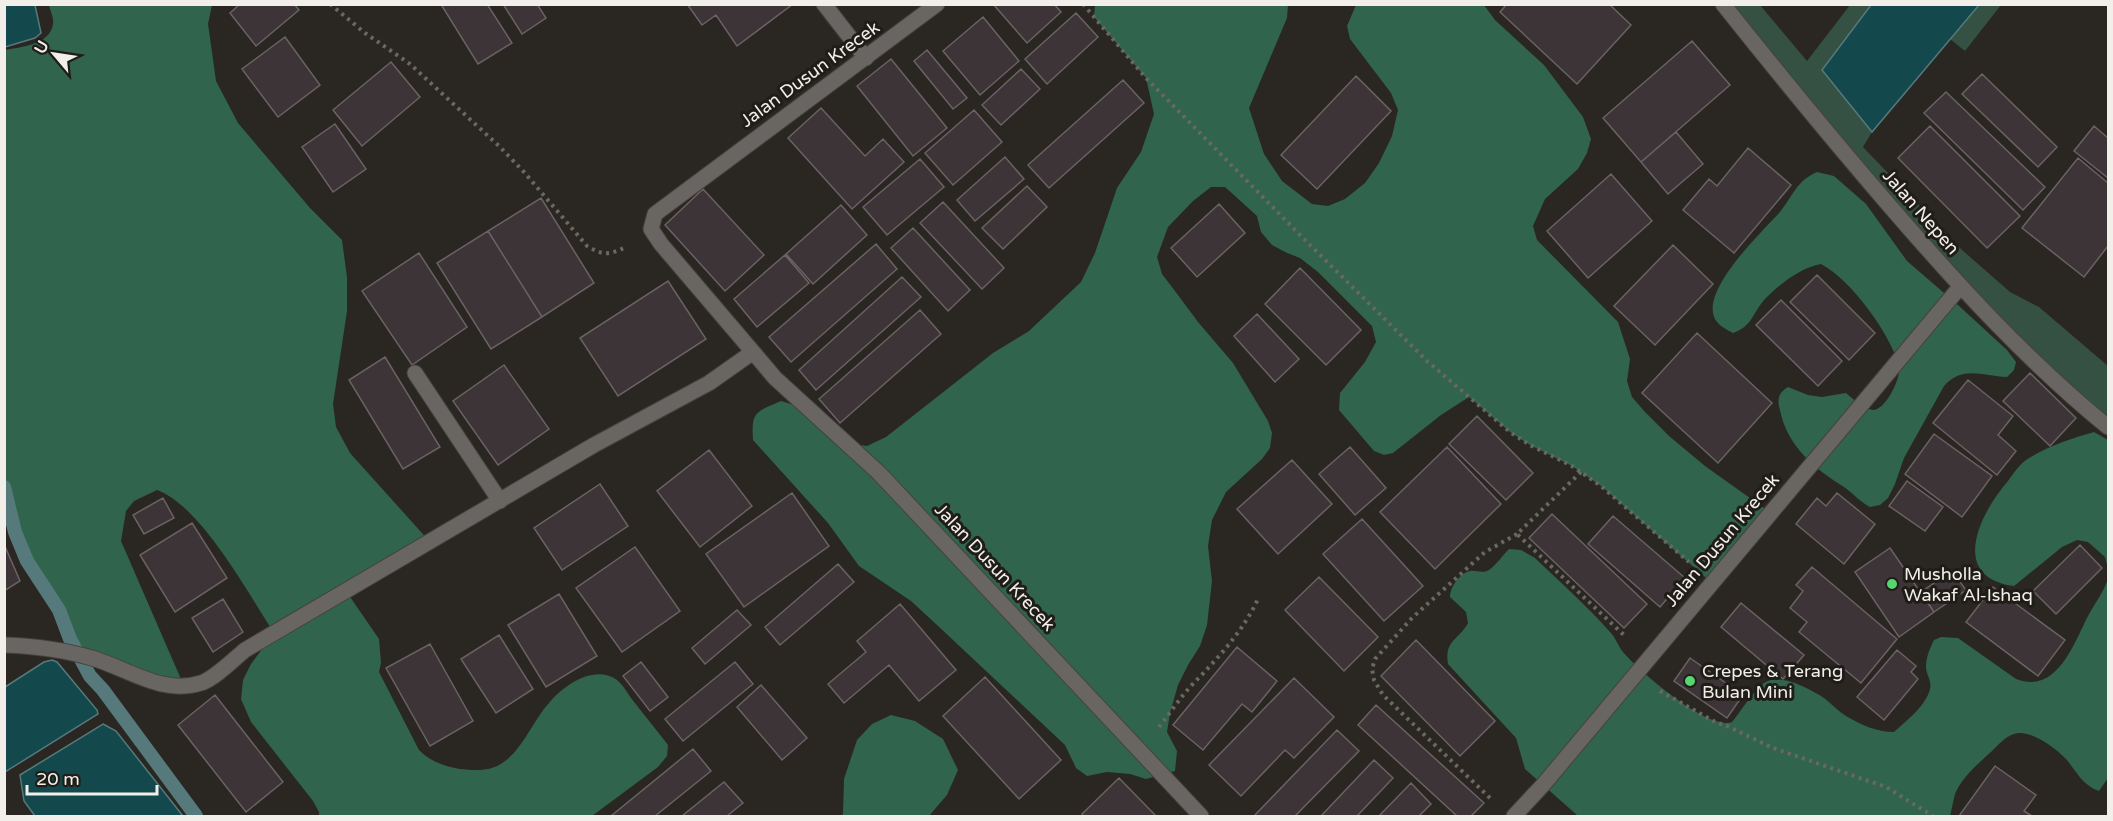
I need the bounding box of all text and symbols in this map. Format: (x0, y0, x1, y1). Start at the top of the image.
street label: Jalan Dusun Krecek (736, 16, 884, 132)
north arrow (24, 24, 84, 84)
text: U (30, 37, 53, 57)
street label: Jalan Nepen (1878, 165, 1964, 259)
street label: Jalan Dusun Krecek (1660, 469, 1784, 611)
street label: Jalan Dusun Krecek (930, 499, 1060, 636)
place label: Musholla Wakaf Al-Ishaq (1904, 563, 2033, 606)
marker: Musholla Wakaf Al-Ishaq (1885, 577, 1899, 591)
place label: Crepes & Terang Bulan Mini (1702, 660, 1843, 703)
marker: Crepes & Terang Bulan Mini (1683, 674, 1697, 688)
scale bar (27, 758, 158, 796)
text: 20 m (36, 768, 80, 790)

